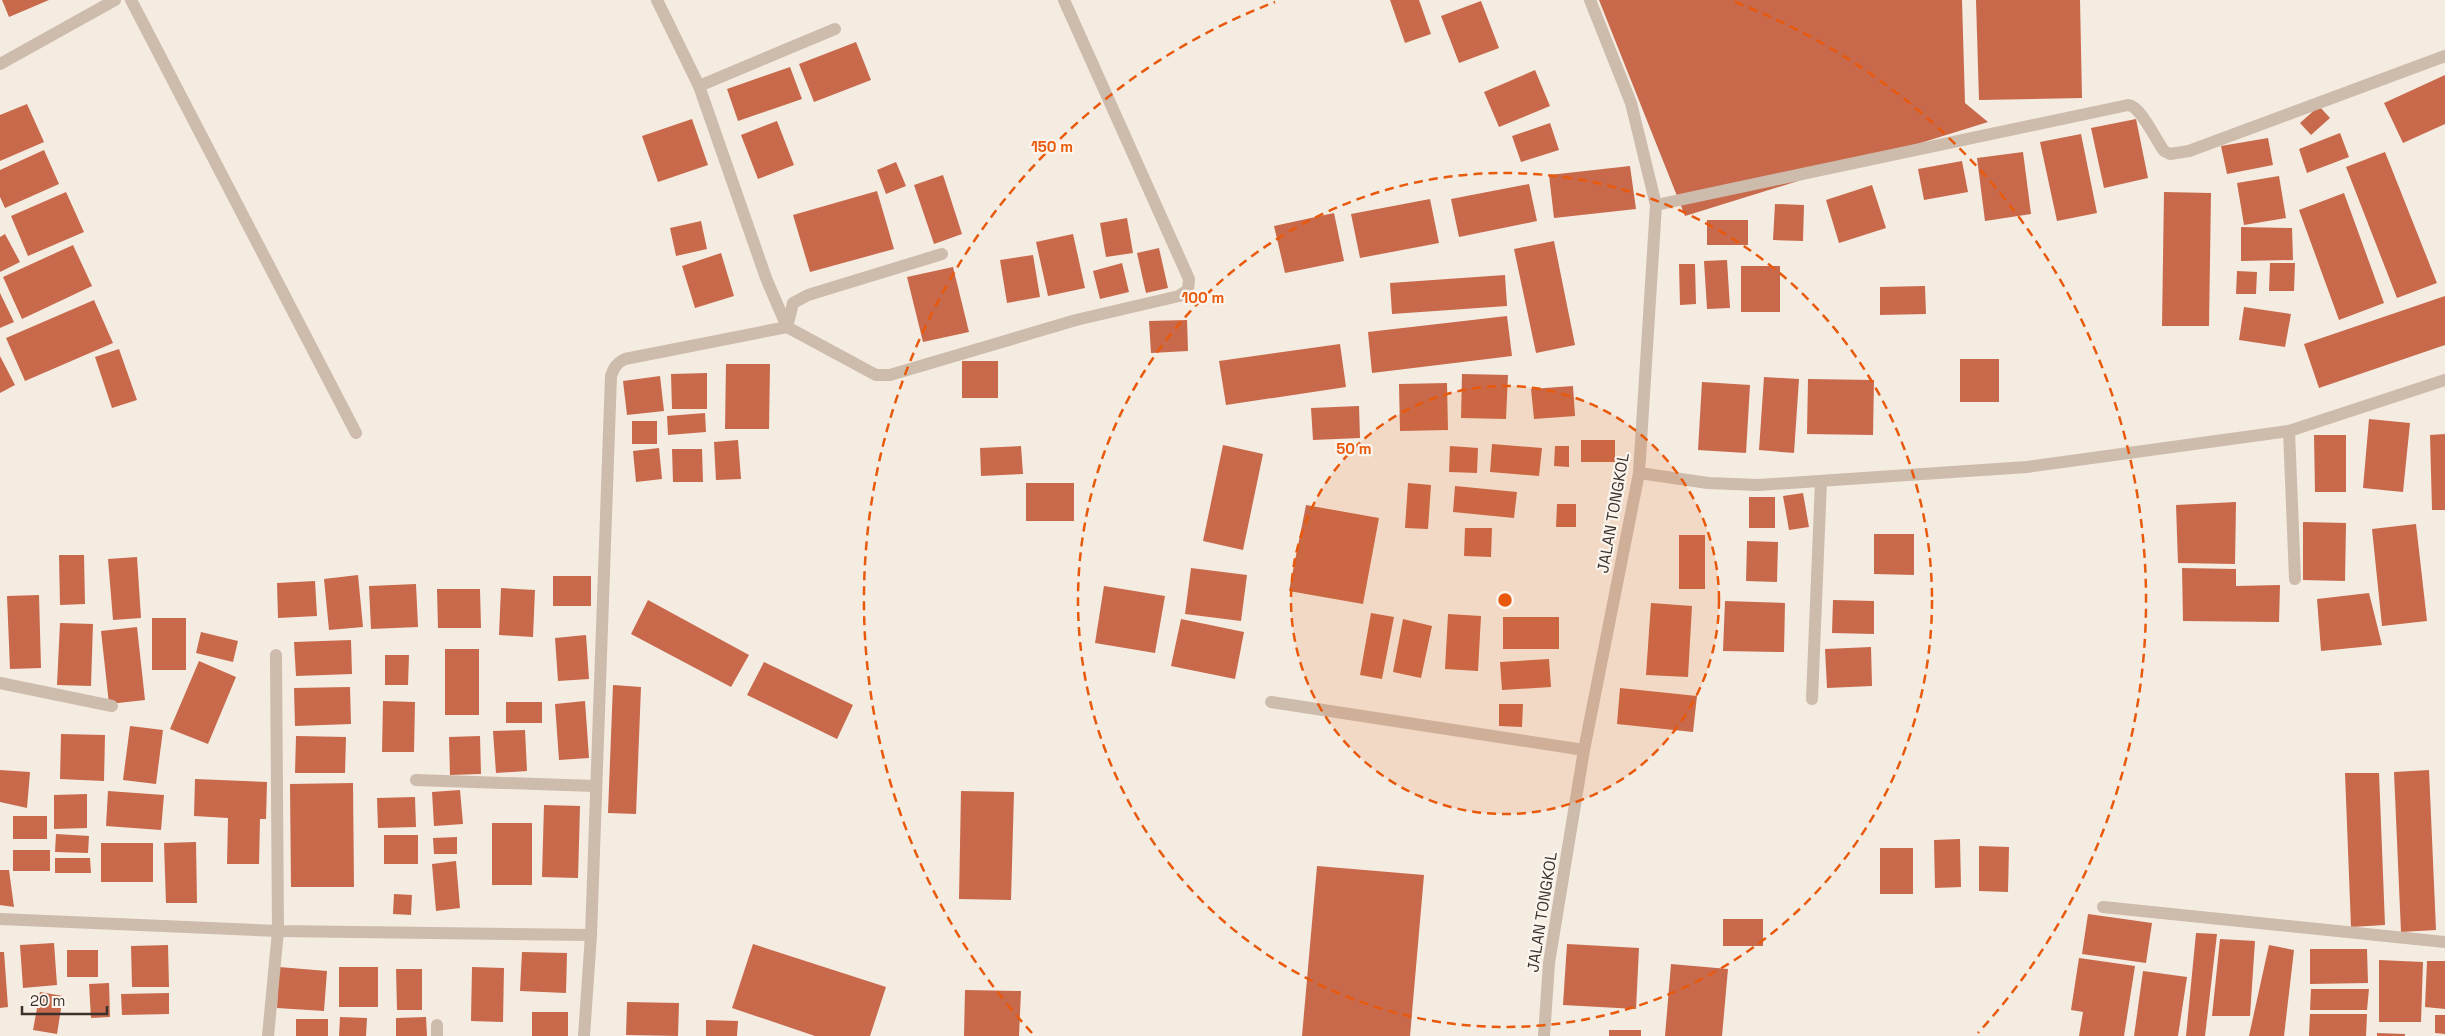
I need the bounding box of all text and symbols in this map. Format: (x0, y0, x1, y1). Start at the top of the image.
text: 150 m (1031, 137, 1073, 156)
text: 100 m (1182, 288, 1224, 307)
text: 50 m (1336, 439, 1372, 458)
street label: JALAN TONGKOL (1592, 451, 1634, 575)
centre of rings (1496, 591, 1514, 609)
street label: JALAN TONGKOL (1522, 850, 1562, 974)
scale bar (22, 984, 108, 1016)
text: 20 m (30, 991, 65, 1010)

